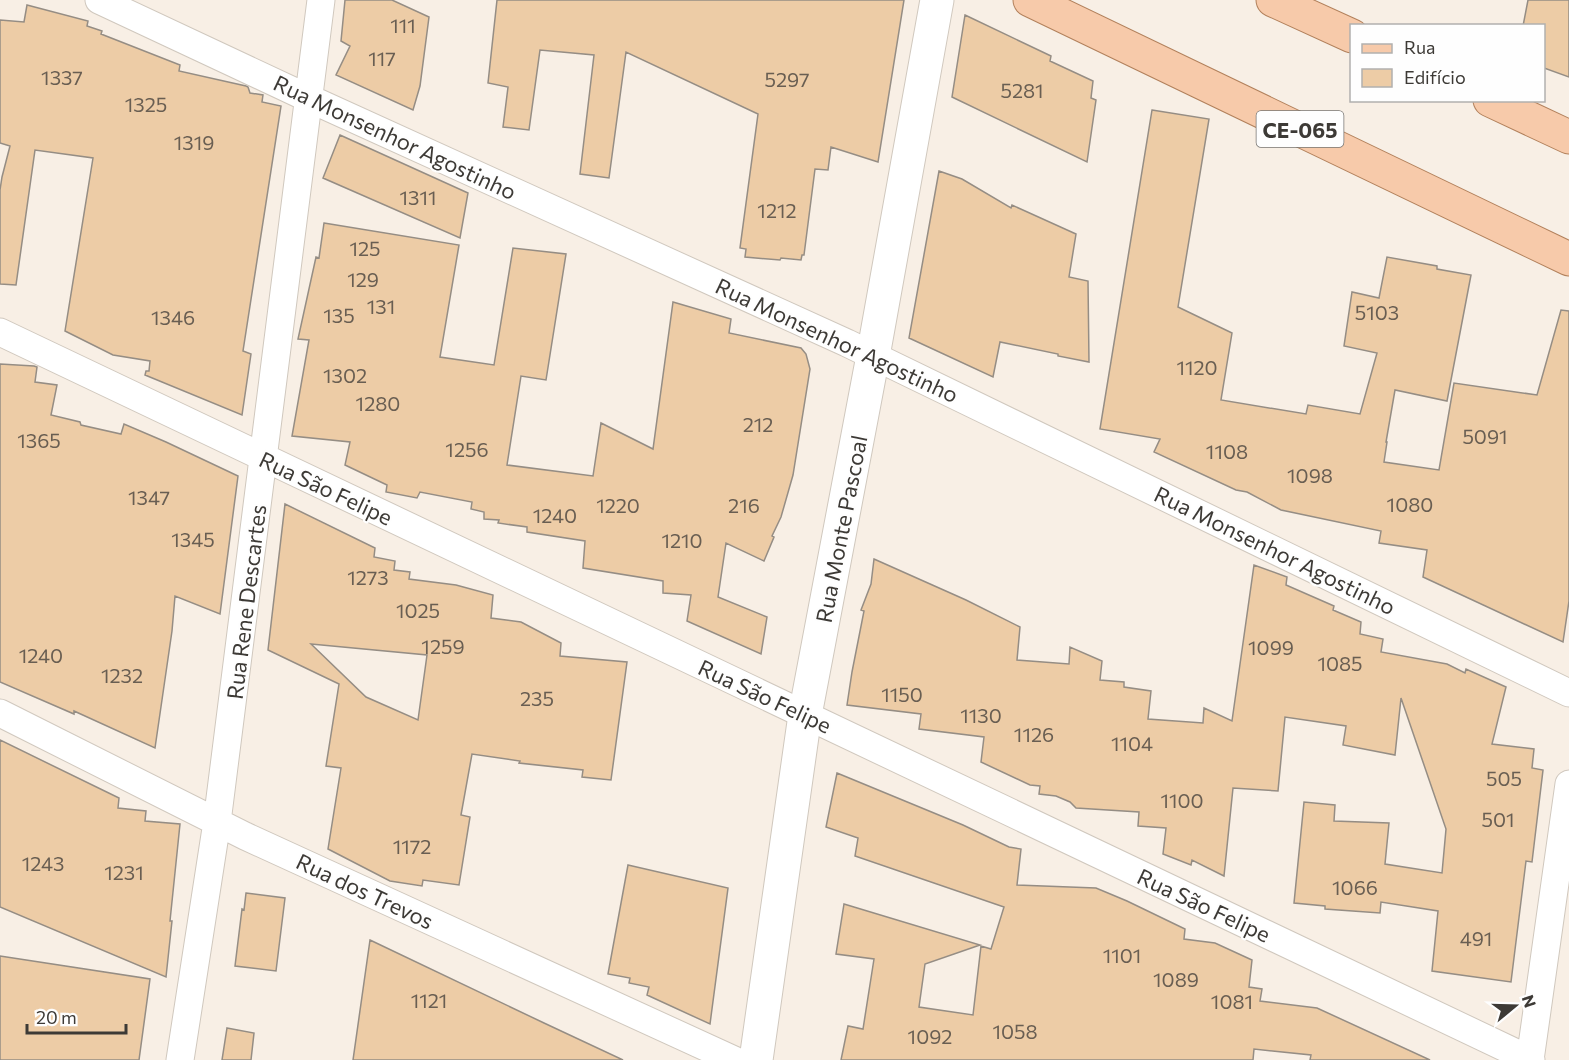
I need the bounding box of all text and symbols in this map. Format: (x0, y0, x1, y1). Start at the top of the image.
house number: 111 (390, 13, 416, 37)
legend (1350, 24, 1545, 102)
text: Rua (1404, 36, 1435, 58)
house number: 117 (368, 46, 396, 70)
house number: 1337 (41, 65, 83, 89)
text: Edifício (1404, 66, 1466, 88)
house number: 5297 (764, 67, 810, 91)
street label: Rua Monsenhor Agostinho (269, 69, 521, 205)
house number: 5281 (1000, 78, 1044, 102)
house number: 1325 (125, 92, 167, 116)
road number: CE-065 (1256, 111, 1344, 147)
house number: 1319 (174, 130, 214, 154)
house number: 1311 (399, 185, 437, 209)
house number: 1212 (757, 198, 797, 222)
house number: 125 (349, 236, 381, 260)
house number: 129 (347, 267, 379, 291)
street label: Rua Monsenhor Agostinho (711, 272, 963, 408)
house number: 131 (367, 294, 395, 318)
house number: 5103 (1355, 300, 1399, 324)
house number: 135 (323, 303, 355, 327)
house number: 1346 (151, 305, 195, 329)
house number: 1120 (1176, 355, 1218, 379)
house number: 1302 (323, 363, 367, 387)
house number: 1280 (356, 391, 400, 415)
house number: 212 (743, 412, 773, 436)
house number: 5091 (1462, 424, 1508, 448)
house number: 1365 (17, 428, 61, 452)
street label: Rua Monte Pascoal (810, 433, 872, 625)
house number: 1256 (445, 437, 489, 461)
house number: 1108 (1206, 439, 1248, 463)
street label: Rua São Felipe (255, 445, 397, 531)
house number: 1098 (1287, 463, 1333, 487)
street label: Rua Monsenhor Agostinho (1150, 480, 1400, 620)
house number: 1347 (128, 485, 170, 509)
house number: 1080 (1387, 492, 1433, 516)
house number: 1220 (596, 493, 640, 517)
house number: 216 (728, 493, 760, 517)
street label: Rua Rene Descartes (221, 503, 271, 701)
house number: 1240 (533, 503, 577, 527)
house number: 1345 (171, 527, 215, 551)
house number: 1210 (661, 528, 703, 552)
house number: 1273 (347, 565, 389, 589)
house number: 1025 (396, 598, 440, 622)
house number: 1259 (421, 634, 465, 658)
house number: 1099 (1248, 635, 1294, 659)
house number: 1240 (19, 643, 63, 667)
house number: 1085 (1317, 651, 1363, 675)
street label: Rua São Felipe (694, 653, 836, 739)
house number: 1232 (101, 663, 143, 687)
house number: 1150 (881, 682, 923, 706)
house number: 235 (520, 686, 554, 710)
house number: 1130 (960, 703, 1002, 727)
house number: 1126 (1014, 722, 1054, 746)
house number: 1104 (1111, 731, 1153, 755)
house number: 505 (1486, 766, 1522, 790)
house number: 1100 (1160, 788, 1204, 812)
house number: 501 (1481, 807, 1515, 831)
house number: 1172 (393, 834, 431, 858)
street label: Rua dos Trevos (292, 847, 438, 935)
house number: 1243 (22, 851, 64, 875)
house number: 1231 (104, 860, 144, 884)
street label: Rua São Felipe (1133, 862, 1275, 948)
house number: 1066 (1332, 875, 1378, 899)
house number: 491 (1460, 926, 1492, 950)
house number: 1101 (1103, 943, 1141, 967)
house number: 1089 (1153, 967, 1199, 991)
north arrow (1485, 976, 1545, 1036)
house number: 1121 (411, 988, 447, 1012)
house number: 1081 (1211, 989, 1253, 1013)
text: N (1519, 992, 1541, 1010)
scale bar (27, 997, 126, 1035)
text: 20 m (36, 1006, 77, 1028)
house number: 1058 (992, 1019, 1038, 1043)
house number: 1092 (908, 1024, 952, 1048)

